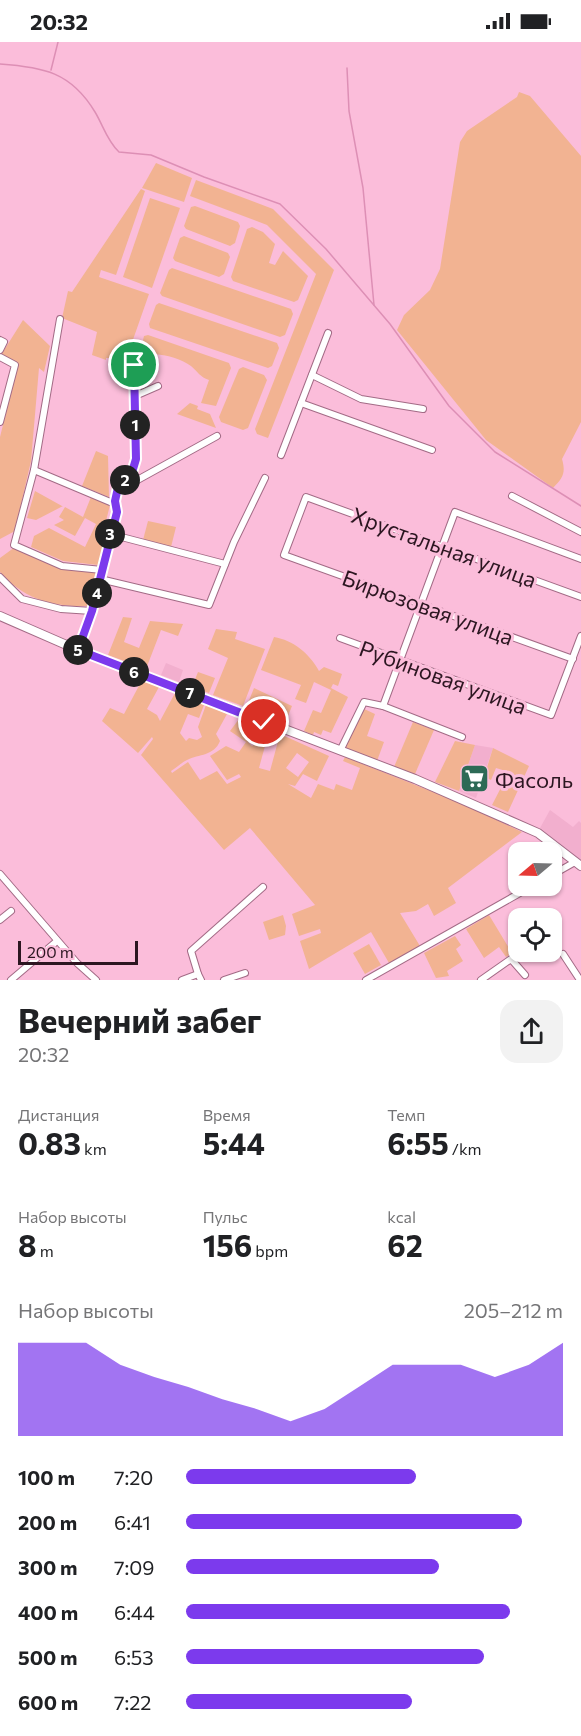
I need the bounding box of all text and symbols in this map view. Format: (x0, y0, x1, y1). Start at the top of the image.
text: 20:32 (30, 8, 88, 35)
pin (108, 339, 159, 390)
icon: arrive (117, 348, 150, 381)
pin: 1 (120, 410, 150, 440)
text: 1 (131, 415, 139, 434)
pin: 2 (110, 465, 140, 495)
text: 2 (120, 470, 130, 489)
street label: Хрустальная улица (348, 501, 540, 593)
pin: 3 (95, 519, 125, 549)
text: 3 (105, 524, 115, 543)
street label: Бирюзовая улица (339, 564, 517, 650)
pin: 4 (82, 578, 112, 608)
text: 4 (92, 583, 102, 602)
street label: Рубиновая улица (356, 634, 530, 720)
pin: 5 (63, 635, 93, 665)
text: 5 (73, 640, 83, 659)
pin: 6 (119, 657, 149, 687)
text: 6 (129, 662, 139, 681)
pin: 7 (175, 678, 205, 708)
text: 7 (186, 683, 194, 702)
pin (238, 696, 289, 747)
icon: check (247, 705, 280, 738)
supermarket icon: Фасоль (458, 763, 490, 795)
place label: Фасоль (495, 766, 573, 793)
north arrow (508, 842, 562, 896)
map controls (508, 842, 562, 962)
button: locate (508, 908, 562, 962)
scale bar (18, 938, 138, 965)
text: 200 m (27, 942, 74, 961)
text: Вечерний забег (18, 999, 261, 1040)
button: share (500, 1000, 563, 1063)
text: 20:32 (18, 1042, 69, 1066)
text: Дистанция (18, 1105, 99, 1124)
text: Время (203, 1105, 251, 1124)
text: Темп (387, 1105, 425, 1124)
text: 0.83 (18, 1124, 81, 1161)
text: 5:44 (203, 1124, 265, 1161)
text: 6:55 (387, 1124, 449, 1161)
text: km (81, 1139, 107, 1158)
text: /km (449, 1139, 482, 1158)
text: Набор высоты (18, 1207, 127, 1226)
text: Пульс (203, 1207, 248, 1226)
text: kcal (387, 1207, 416, 1226)
text: 8 (18, 1226, 37, 1263)
text: 156 (203, 1226, 252, 1263)
text: 62 (387, 1226, 423, 1263)
text: m (37, 1241, 54, 1260)
text: bpm (252, 1241, 288, 1260)
text: Набор высоты (18, 1298, 154, 1322)
text: 205–212 m (464, 1298, 563, 1322)
text: 100 m (18, 1465, 75, 1489)
text: 7:20 (114, 1465, 153, 1489)
text: 200 m (18, 1510, 77, 1534)
text: 6:41 (114, 1510, 151, 1534)
text: 300 m (18, 1555, 78, 1579)
text: 7:09 (114, 1555, 154, 1579)
text: 400 m (18, 1600, 78, 1624)
text: 6:44 (114, 1600, 155, 1624)
text: 500 m (18, 1645, 78, 1669)
text: 6:53 (114, 1645, 154, 1669)
text: 600 m (18, 1690, 78, 1714)
text: 7:22 (114, 1690, 151, 1714)

